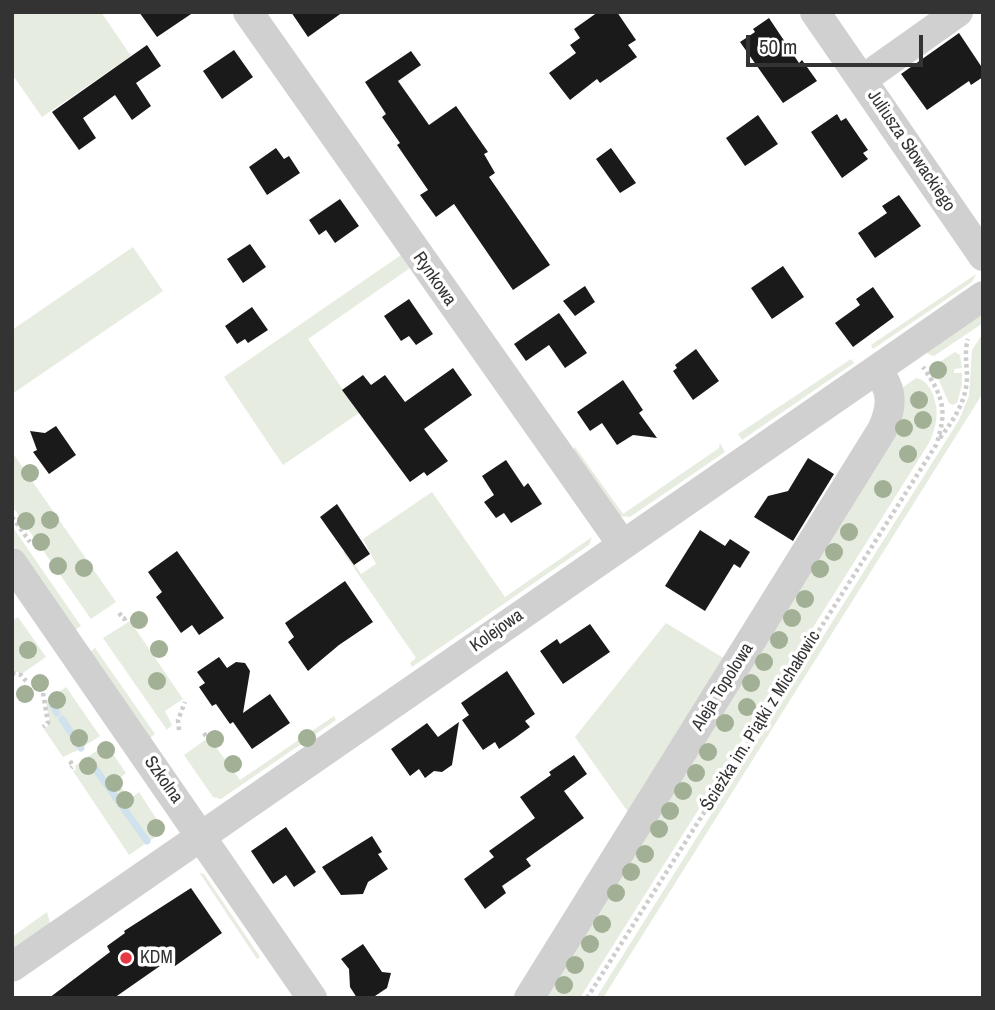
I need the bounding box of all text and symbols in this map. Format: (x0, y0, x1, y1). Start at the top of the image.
scale bar (750, 21, 927, 65)
text: 50 m (759, 32, 797, 61)
street label: Juliusza Słowackiego (862, 86, 960, 216)
street label: Rynkowa (408, 248, 460, 310)
street label: Kolejowa (466, 605, 528, 657)
street label: Ścieżka im. Piątki z Michałowic (697, 627, 825, 815)
street label: Aleja Topolowa (688, 639, 758, 735)
street label: Szkolna (139, 752, 187, 808)
place label: KDM (140, 947, 173, 969)
marker: KDM (118, 950, 134, 966)

